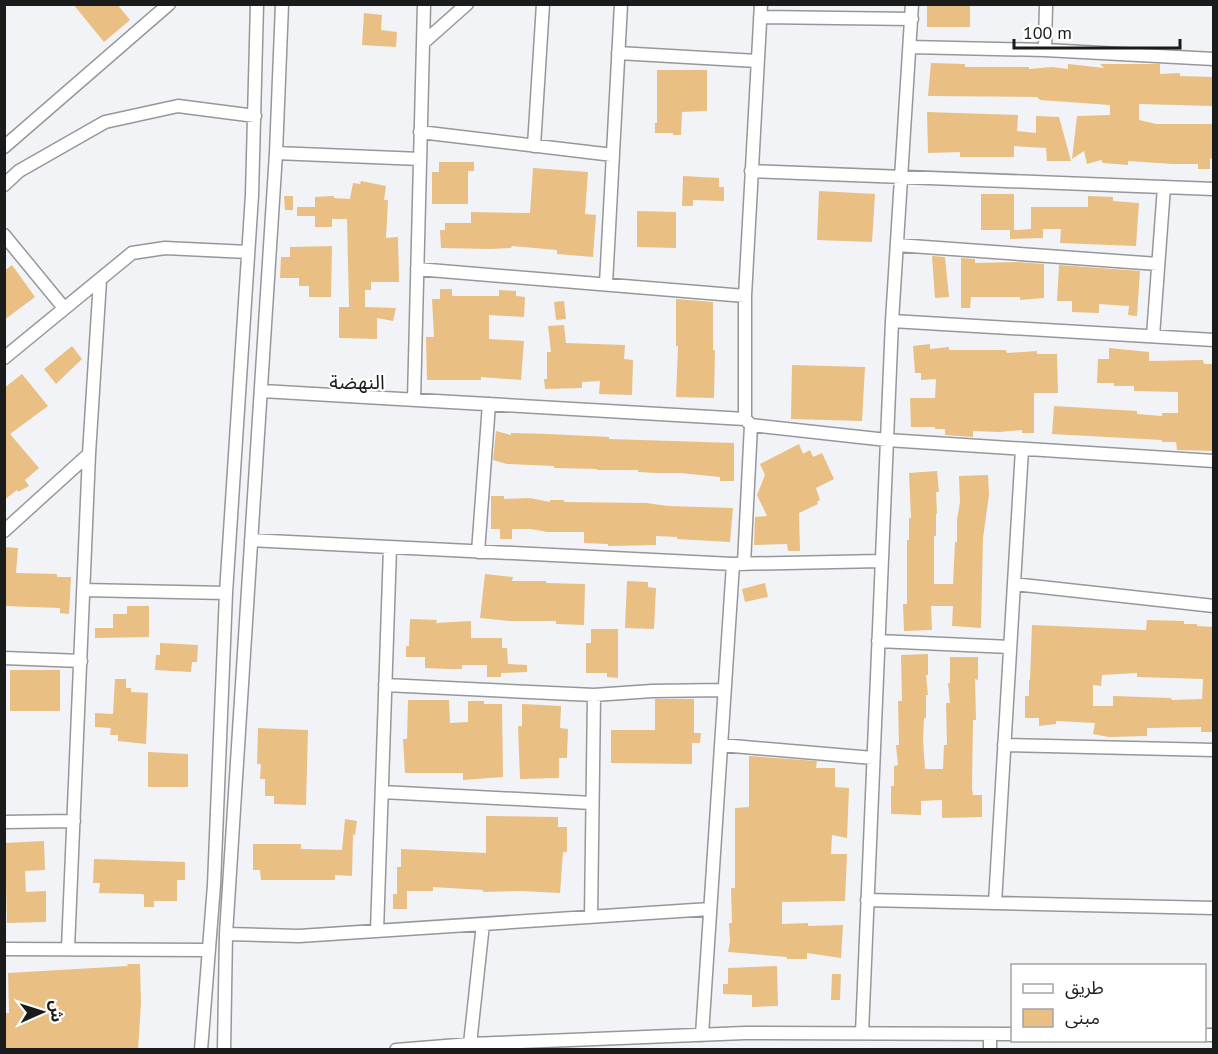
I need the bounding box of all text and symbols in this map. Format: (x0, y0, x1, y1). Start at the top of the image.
scale bar (1014, 12, 1180, 50)
text: 100 m (1023, 21, 1072, 44)
district label: النهضة (329, 369, 385, 395)
legend (1011, 964, 1206, 1042)
text: طريق (1065, 976, 1104, 999)
north arrow (12, 982, 72, 1042)
text: ش (46, 1000, 68, 1023)
text: مبنى (1065, 1006, 1100, 1029)

